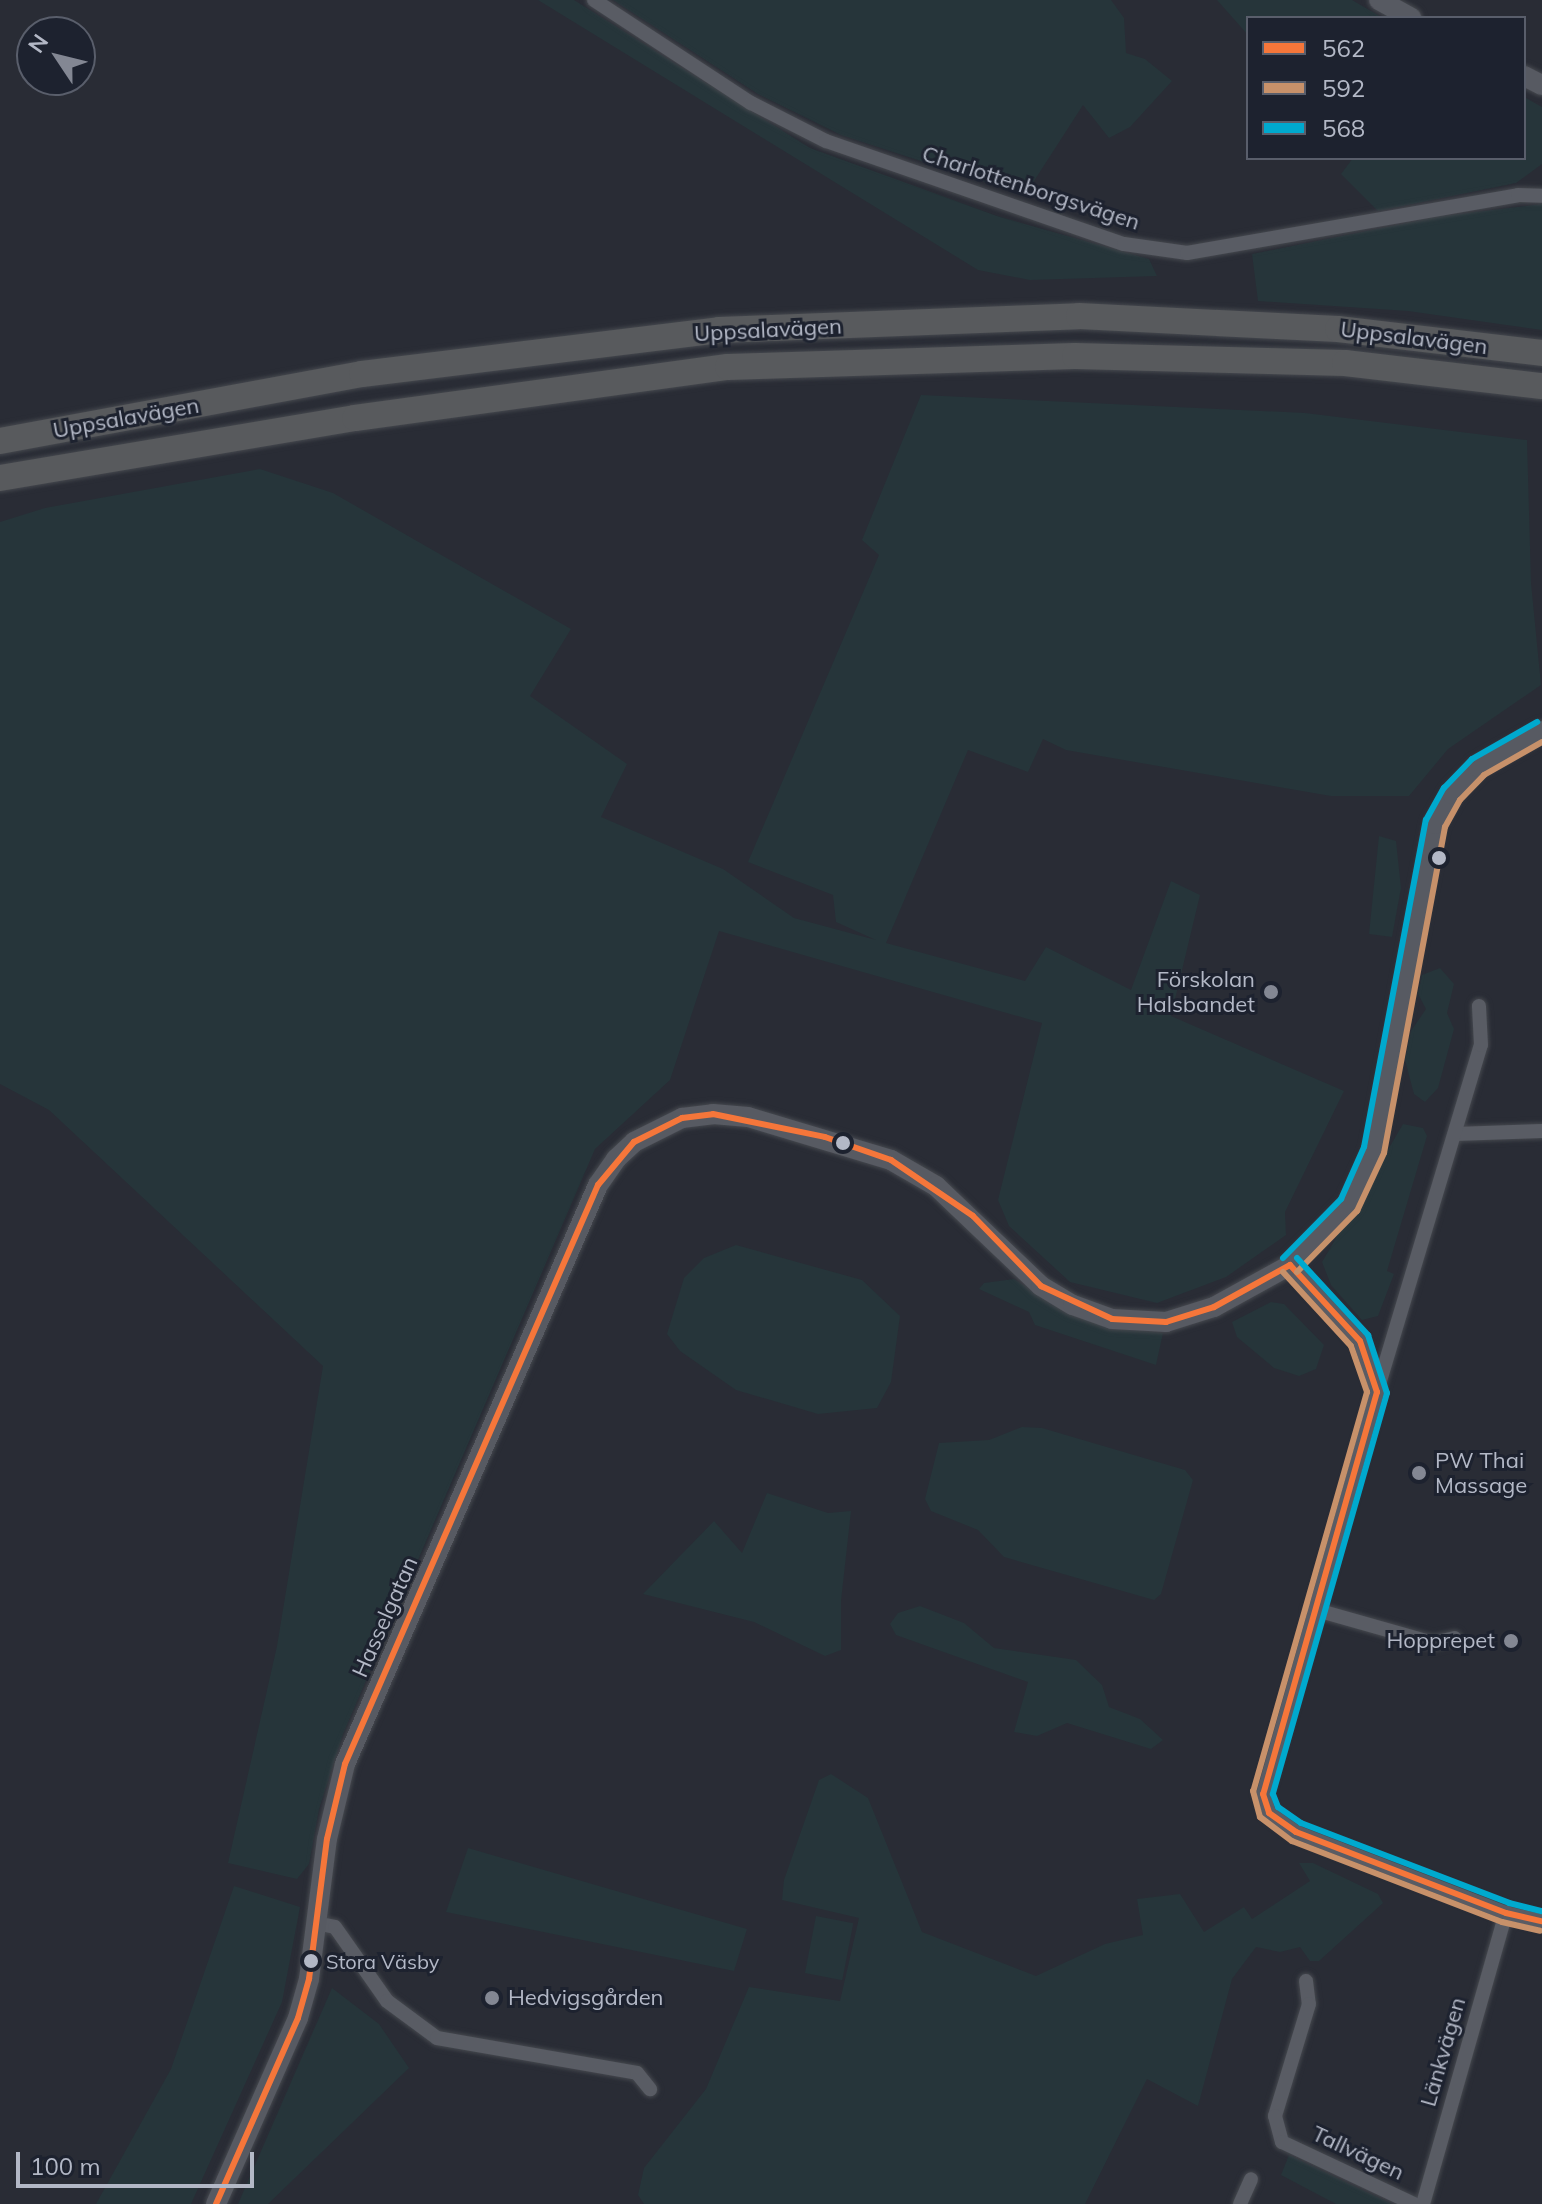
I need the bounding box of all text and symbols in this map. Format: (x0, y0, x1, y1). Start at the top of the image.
north arrow (16, 16, 96, 96)
legend (1246, 16, 1526, 160)
text: N (22, 29, 54, 58)
text: 562 (1322, 33, 1365, 63)
text: 592 (1322, 73, 1365, 103)
text: 568 (1322, 113, 1365, 143)
street label: Charlottenborgsvägen (919, 140, 1143, 236)
street label: Uppsalavägen (693, 313, 843, 347)
street label: Uppsalavägen (1339, 316, 1489, 360)
street label: Uppsalavägen (51, 392, 201, 444)
unlabelled marker (1431, 850, 1447, 866)
place label: Förskolan Halsbandet (1137, 966, 1255, 1018)
marker: Förskolan Halsbandet (1262, 983, 1280, 1001)
unlabelled marker (835, 1135, 851, 1151)
place label: PW Thai Massage (1435, 1447, 1527, 1498)
marker: PW Thai Massage (1410, 1464, 1428, 1482)
street label: Hasselgatan (347, 1553, 423, 1681)
place label: Hopprepet (1387, 1628, 1495, 1654)
marker: Hopprepet (1502, 1632, 1520, 1650)
place label: Stora Väsby (326, 1949, 439, 1973)
marker: Stora Väsby (303, 1953, 319, 1969)
place label: Hedvigsgården (508, 1985, 663, 2011)
marker: Hedvigsgården (483, 1989, 501, 2007)
street label: Länkvägen (1415, 1995, 1471, 2109)
street label: Tallvägen (1308, 2120, 1408, 2186)
scale bar (20, 2136, 258, 2186)
text: 100 m (30, 2151, 101, 2181)

